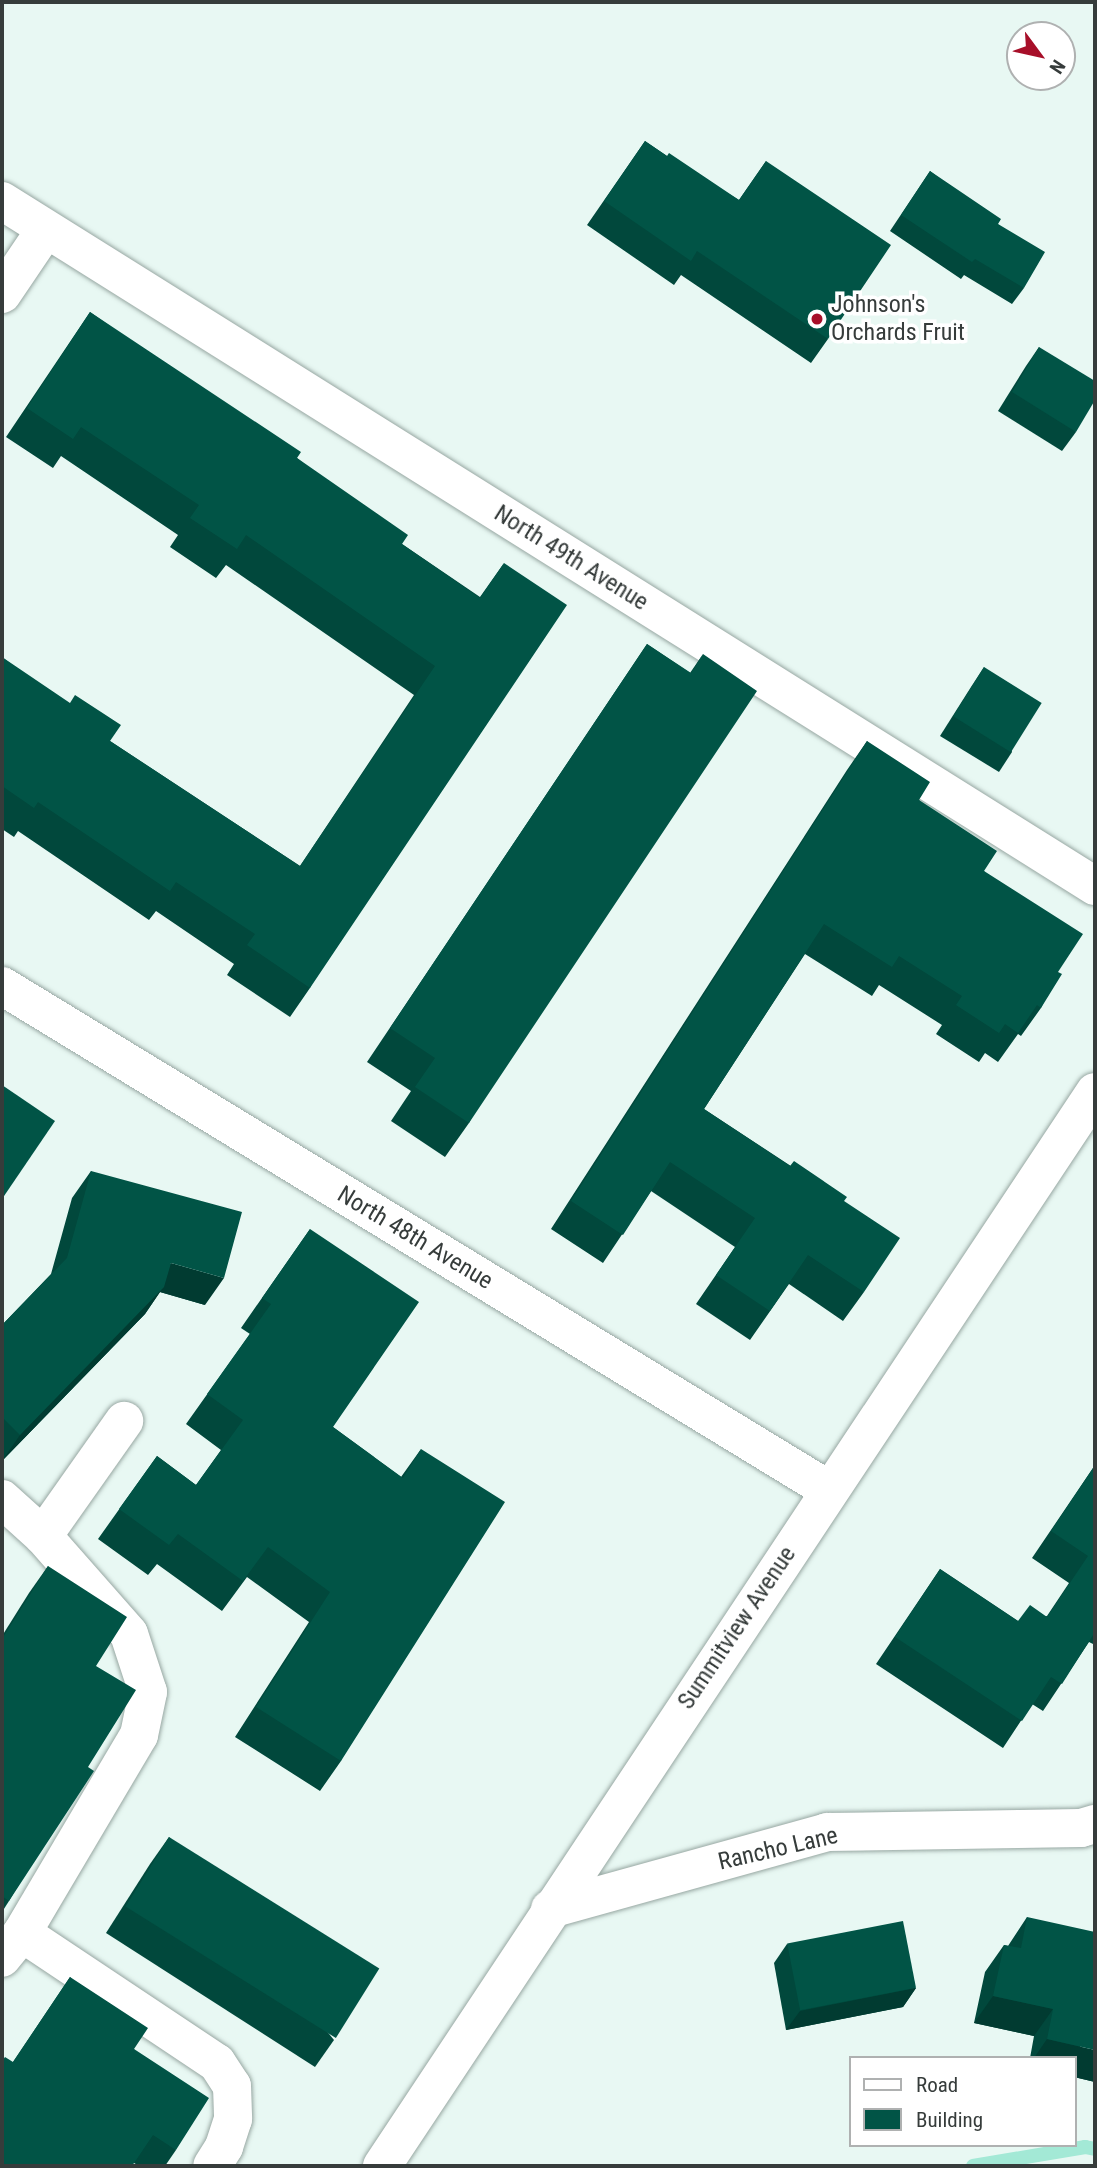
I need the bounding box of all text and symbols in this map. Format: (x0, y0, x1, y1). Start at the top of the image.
north arrow (1006, 21, 1076, 91)
text: N (1045, 55, 1070, 78)
place label: Johnson's Orchards Fruit (831, 291, 965, 347)
marker: Johnson's Orchards Fruit (809, 311, 825, 327)
street label: North 49th Avenue (489, 499, 653, 617)
street label: North 48th Avenue (332, 1180, 498, 1296)
street label: Summitview Avenue (672, 1541, 802, 1715)
street label: Rancho Lane (715, 1821, 841, 1877)
legend (848, 2056, 1076, 2147)
text: Road (916, 2073, 958, 2097)
text: Building (916, 2108, 983, 2132)

